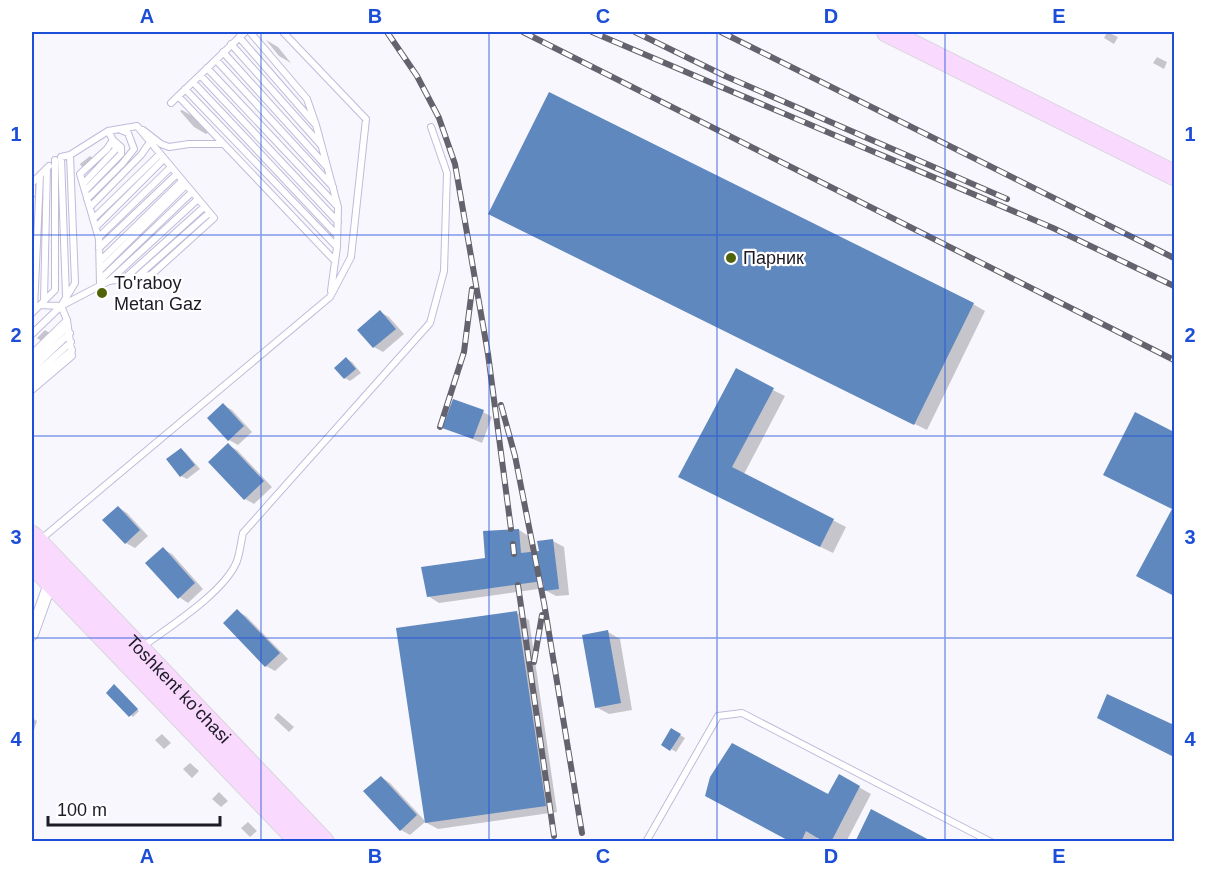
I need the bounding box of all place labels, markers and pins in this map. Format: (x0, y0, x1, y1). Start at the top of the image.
place label: Парник (743, 248, 804, 268)
marker: Парник (724, 251, 738, 265)
place label: To'raboy Metan Gaz (114, 273, 202, 314)
marker: To'raboy Metan Gaz (95, 286, 109, 300)

